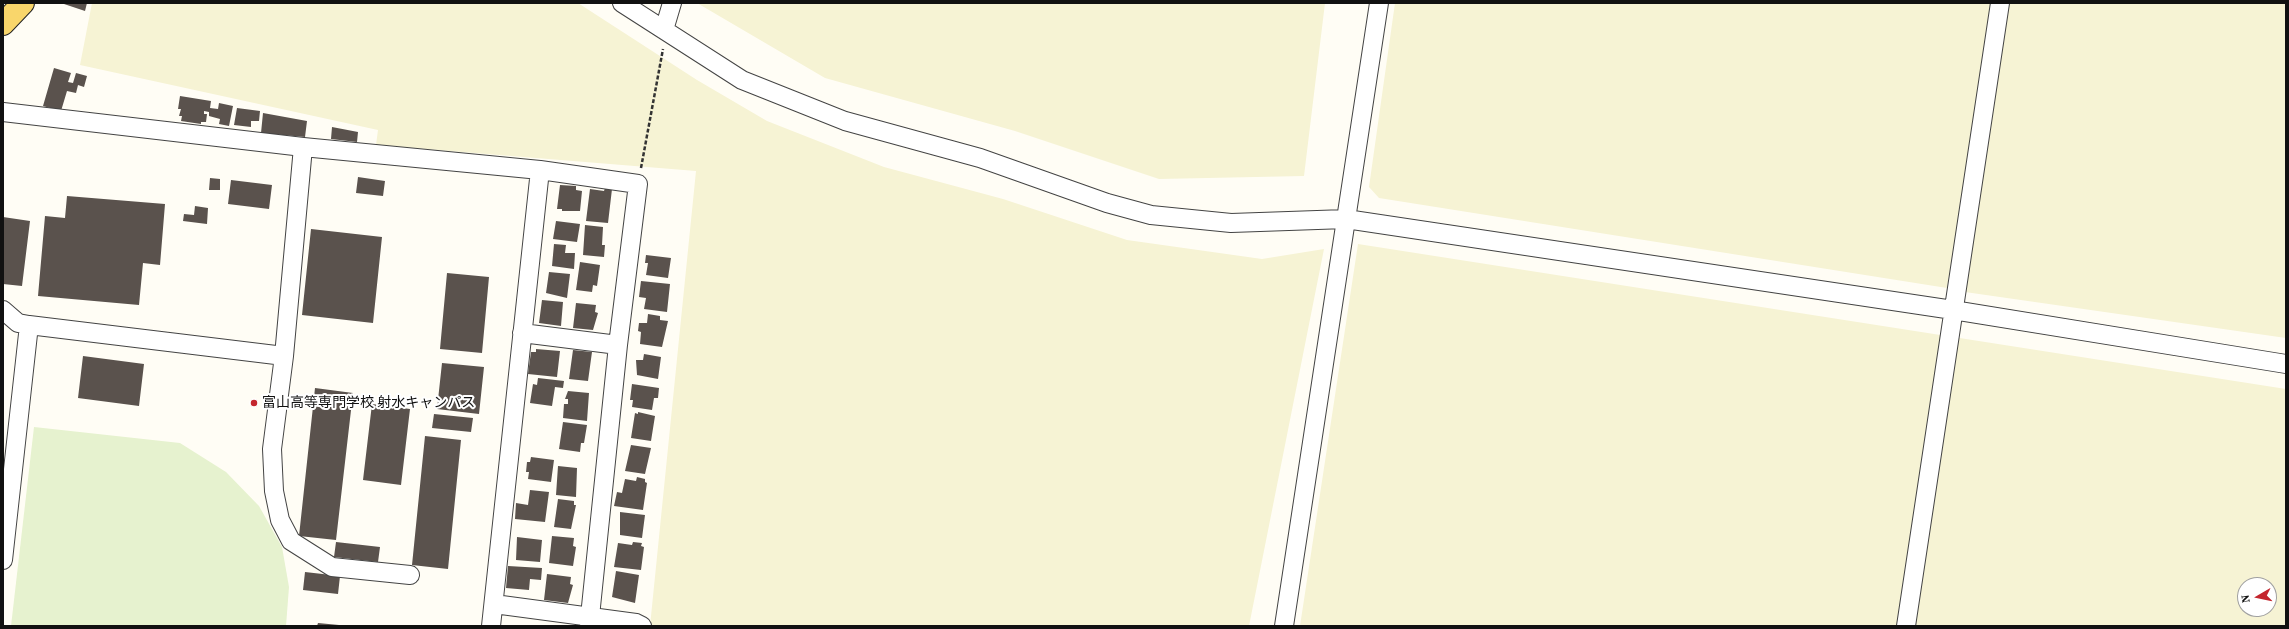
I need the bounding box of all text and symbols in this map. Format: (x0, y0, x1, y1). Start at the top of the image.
place label: 富山高等専門学校 射水キャンパス (262, 395, 475, 411)
marker: 富山高等専門学校 射水キャンパス (249, 398, 259, 408)
north arrow (2237, 577, 2277, 617)
text: N (2238, 594, 2254, 604)

